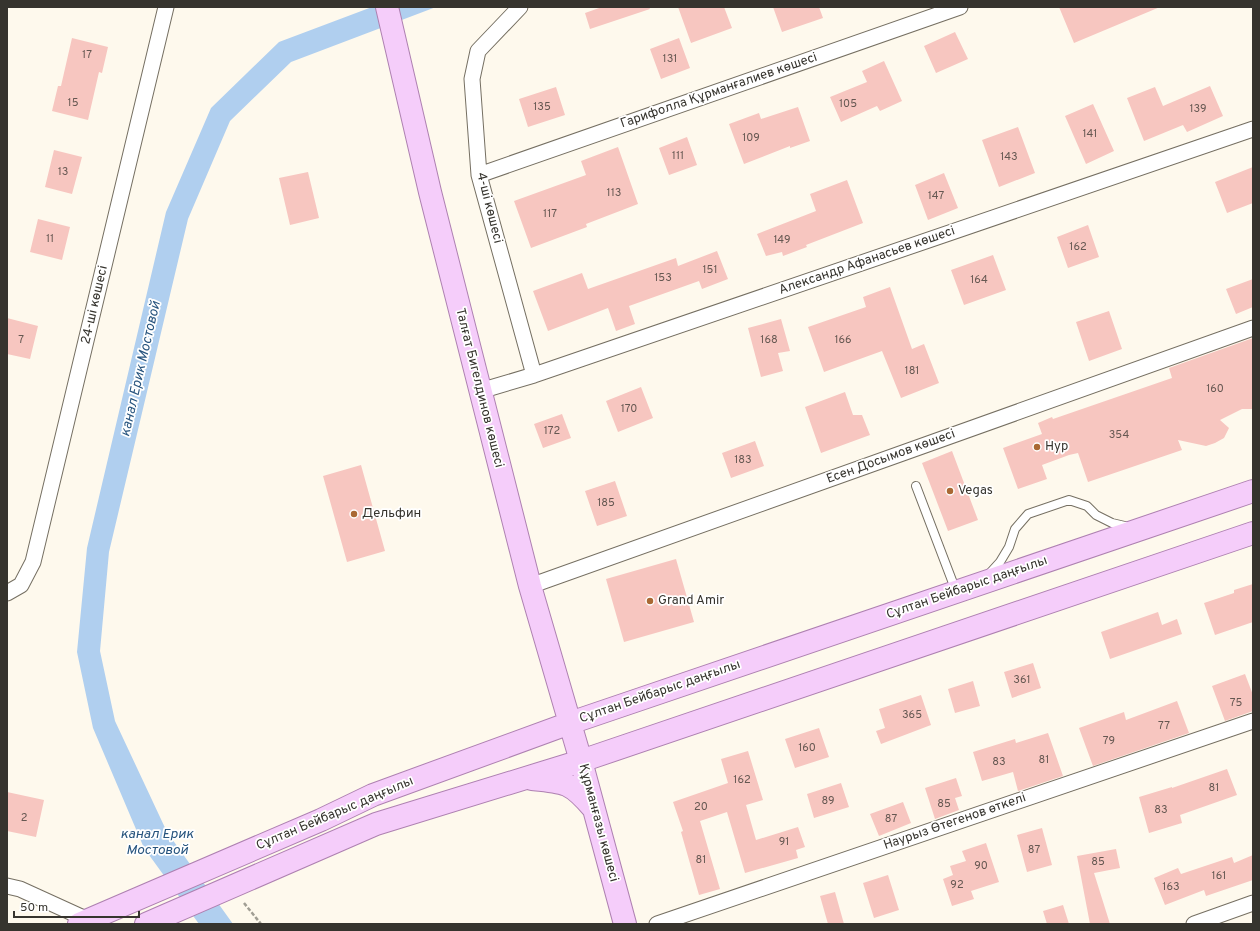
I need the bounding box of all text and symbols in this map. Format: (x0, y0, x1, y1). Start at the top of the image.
house number: 17 (82, 48, 92, 62)
street label: Гарифолла Құрманғалиев көшесі (618, 50, 820, 132)
house number: 131 (663, 52, 677, 66)
house number: 15 (68, 96, 79, 110)
house number: 105 (839, 97, 857, 111)
house number: 135 (533, 100, 551, 114)
house number: 139 (1189, 102, 1207, 116)
house number: 141 (1083, 127, 1097, 141)
house number: 109 (742, 131, 760, 145)
house number: 111 (672, 149, 684, 163)
house number: 143 (1000, 150, 1018, 164)
house number: 13 (58, 165, 68, 179)
street label: 4-ші көшесі (472, 171, 506, 245)
house number: 113 (607, 186, 621, 200)
house number: 147 (928, 189, 944, 203)
house number: 117 (543, 207, 557, 221)
street label: Александр Афанасьев көшесі (777, 223, 957, 299)
house number: 11 (46, 232, 54, 246)
house number: 149 (773, 233, 791, 247)
house number: 162 (1069, 240, 1087, 254)
house number: 151 (702, 263, 718, 277)
street label: 24-ші көшесі (78, 264, 112, 346)
house number: 153 (654, 271, 672, 285)
house number: 164 (970, 273, 988, 287)
water label: канал Ерик Мостовой (117, 299, 165, 438)
street label: Талғат Бигелдинов көшесі (451, 306, 507, 470)
house number: 7 (18, 333, 24, 347)
house number: 168 (760, 333, 778, 347)
house number: 166 (834, 333, 852, 347)
house number: 181 (905, 364, 919, 378)
house number: 160 (1206, 382, 1224, 396)
house number: 170 (621, 402, 637, 416)
house number: 172 (544, 424, 560, 438)
street label: Есен Досымов көшесі (824, 426, 958, 488)
house number: 354 (1109, 428, 1129, 442)
place label: Нур (1045, 439, 1068, 455)
marker: Нур (1032, 442, 1042, 452)
house number: 183 (734, 453, 752, 467)
place label: Vegas (958, 483, 993, 499)
marker: Vegas (945, 486, 955, 496)
house number: 185 (597, 496, 615, 510)
place label: Дельфин (362, 506, 421, 522)
marker: Дельфин (349, 509, 359, 519)
street label: Сұлтан Бейбарыс даңғылы (884, 553, 1050, 623)
place label: Grand Amir (658, 593, 724, 609)
marker: Grand Amir (645, 596, 655, 606)
street label: Сұлтан Бейбарыс даңғылы (577, 657, 743, 727)
house number: 361 (1013, 673, 1031, 687)
house number: 75 (1230, 696, 1242, 710)
house number: 365 (902, 708, 922, 722)
house number: 77 (1158, 719, 1170, 733)
house number: 79 (1103, 734, 1115, 748)
house number: 160 (798, 741, 816, 755)
house number: 81 (1039, 753, 1049, 767)
house number: 83 (992, 755, 1006, 769)
street label: Құрманғазы көшесі (575, 762, 621, 884)
house number: 162 (733, 773, 751, 787)
street label: Сұлтан Бейбарыс даңғылы (254, 774, 416, 854)
house number: 81 (1209, 781, 1219, 795)
street label: Наурыз Өтегенов өткелі (882, 790, 1028, 854)
house number: 89 (821, 794, 835, 808)
house number: 85 (937, 797, 951, 811)
house number: 20 (694, 800, 708, 814)
house number: 83 (1154, 803, 1168, 817)
house number: 2 (21, 811, 27, 825)
house number: 87 (885, 812, 897, 826)
water label: канал Ерик Мостовой (120, 826, 195, 859)
house number: 91 (779, 835, 789, 849)
house number: 87 (1028, 843, 1040, 857)
house number: 81 (696, 853, 706, 867)
house number: 85 (1091, 855, 1105, 869)
house number: 90 (974, 859, 988, 873)
house number: 161 (1212, 869, 1226, 883)
house number: 92 (950, 878, 964, 892)
house number: 163 (1162, 880, 1180, 894)
scale bar (14, 893, 139, 919)
text: 50 m (20, 900, 48, 916)

